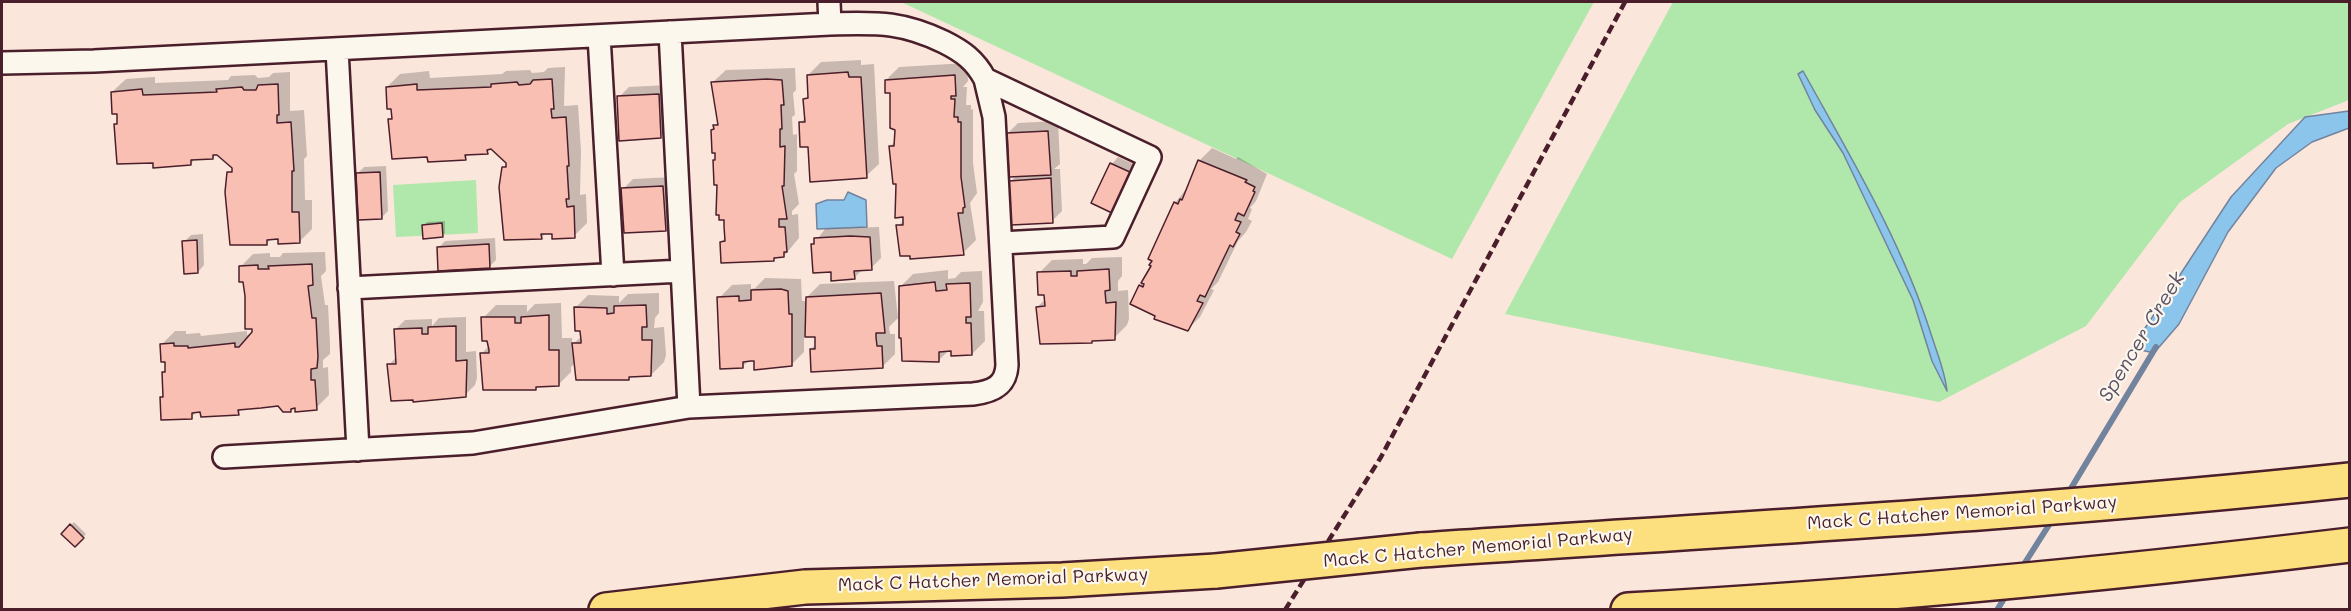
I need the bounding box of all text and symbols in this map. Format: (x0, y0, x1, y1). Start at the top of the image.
water label: Spencer Creek (2094, 268, 2190, 406)
street label: Mack C Hatcher Memorial Parkway (1806, 491, 2118, 535)
street label: Mack C Hatcher Memorial Parkway (1322, 524, 1634, 572)
street label: Mack C Hatcher Memorial Parkway (837, 564, 1149, 596)

